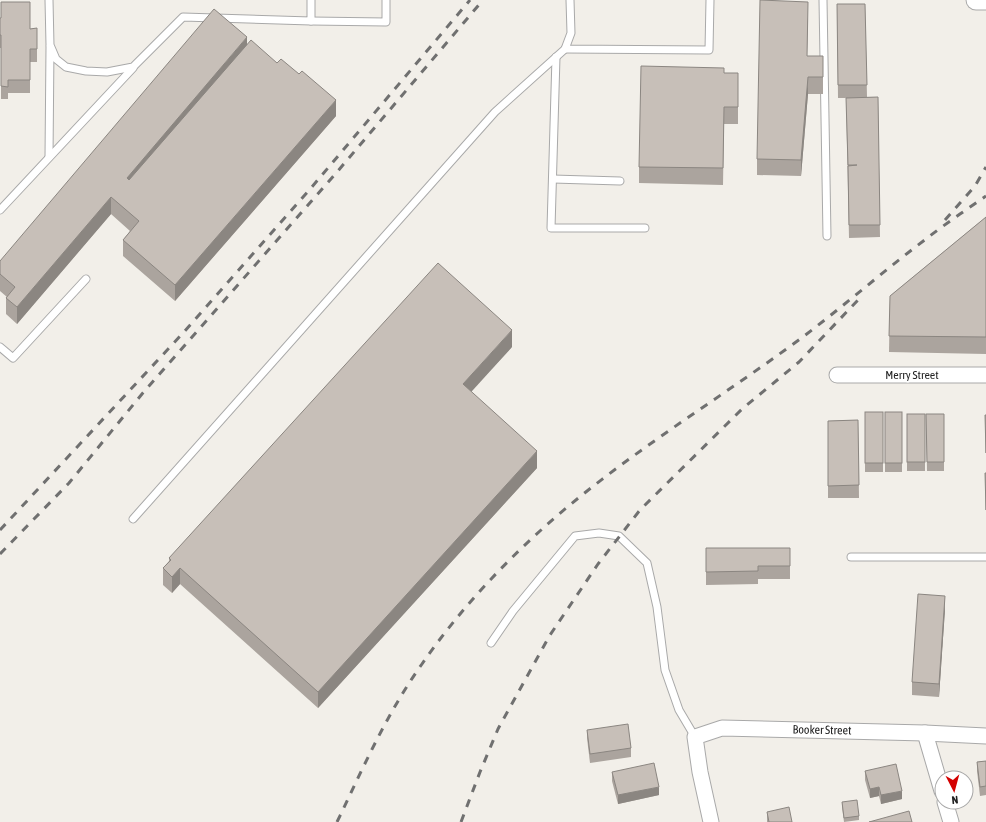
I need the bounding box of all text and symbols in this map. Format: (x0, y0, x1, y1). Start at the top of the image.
street label: Merry Street (885, 368, 939, 382)
street label: Booker Street (792, 722, 852, 738)
north arrow (934, 770, 974, 810)
text: N (951, 794, 959, 806)

